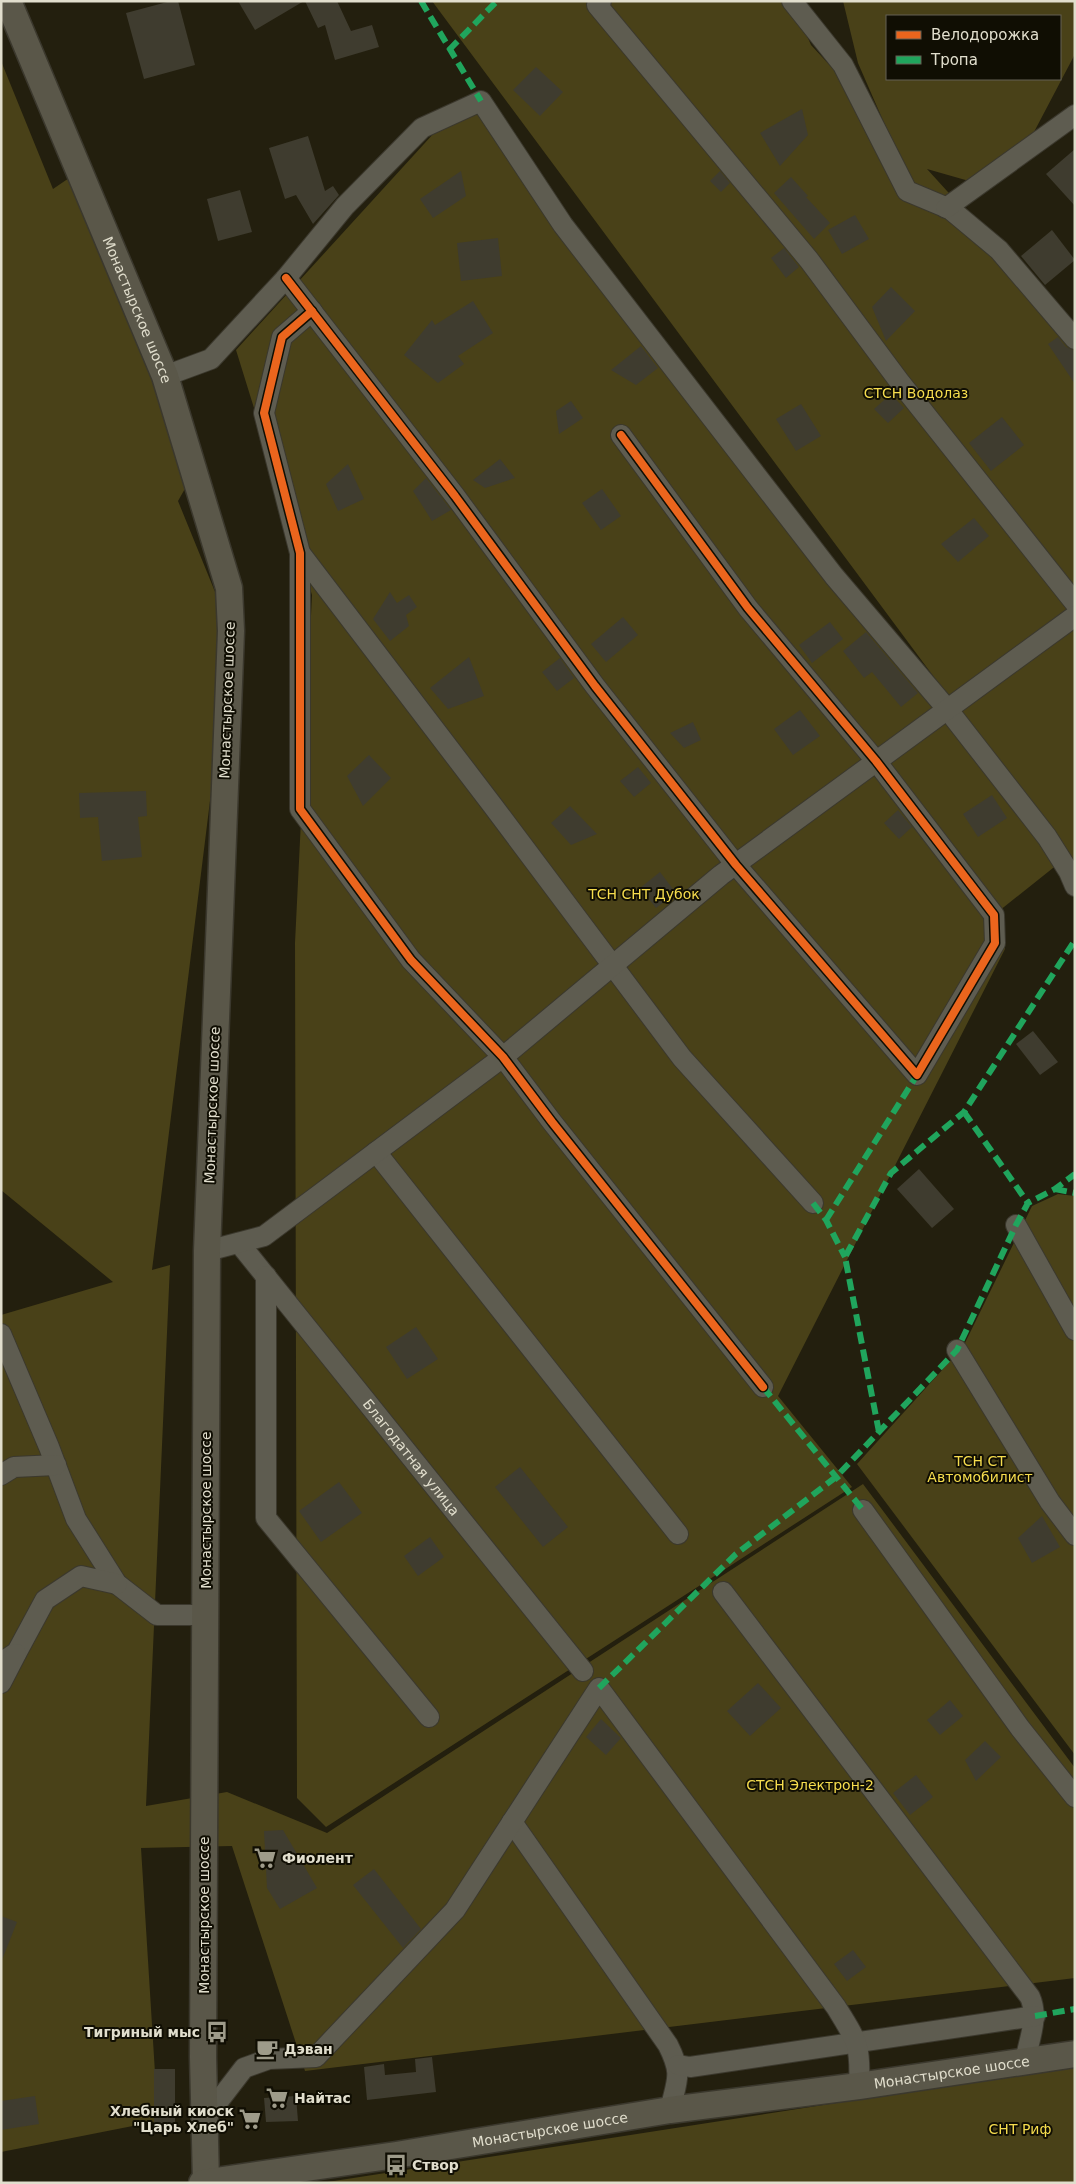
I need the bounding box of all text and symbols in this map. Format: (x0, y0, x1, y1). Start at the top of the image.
legend (886, 15, 1061, 80)
text: Велодорожка (931, 26, 1039, 44)
text: Тропа (930, 51, 978, 69)
street label: Монастырское шоссе (100, 234, 175, 385)
park label: СТСН Водолаз (864, 385, 968, 401)
street label: Монастырское шоссе (216, 621, 238, 779)
park label: ТСН СНТ Дубок (587, 886, 700, 902)
street label: Монастырское шоссе (201, 1026, 223, 1184)
street label: Благодатная улица (360, 1396, 463, 1519)
street label: Монастырское шоссе (198, 1431, 214, 1589)
park label: ТСН СТ Автомобилист (927, 1453, 1033, 1485)
park label: СТСН Электрон-2 (746, 1777, 874, 1793)
street label: Монастырское шоссе (196, 1836, 212, 1994)
supermarket icon: Фиолент (252, 1845, 278, 1871)
place label: Фиолент (282, 1850, 354, 1866)
bus stop icon: Тигриный мыс (204, 2019, 230, 2045)
place label: Тигриный мыс (84, 2024, 200, 2040)
cafe icon: Дэван (254, 2036, 280, 2062)
place label: Дэван (284, 2041, 333, 2057)
street label: Монастырское шоссе (873, 2053, 1031, 2092)
supermarket icon: Найтас (264, 2085, 290, 2111)
place label: Найтас (294, 2090, 351, 2106)
place label: Хлебный киоск "Царь Хлеб" (110, 2103, 234, 2135)
supermarket icon: Хлебный киоск "Царь Хлеб" (237, 2106, 263, 2132)
street label: Монастырское шоссе (471, 2109, 629, 2150)
park label: СНТ Риф (989, 2121, 1051, 2137)
bus stop icon: Створ (383, 2152, 409, 2178)
place label: Створ (412, 2157, 459, 2173)

